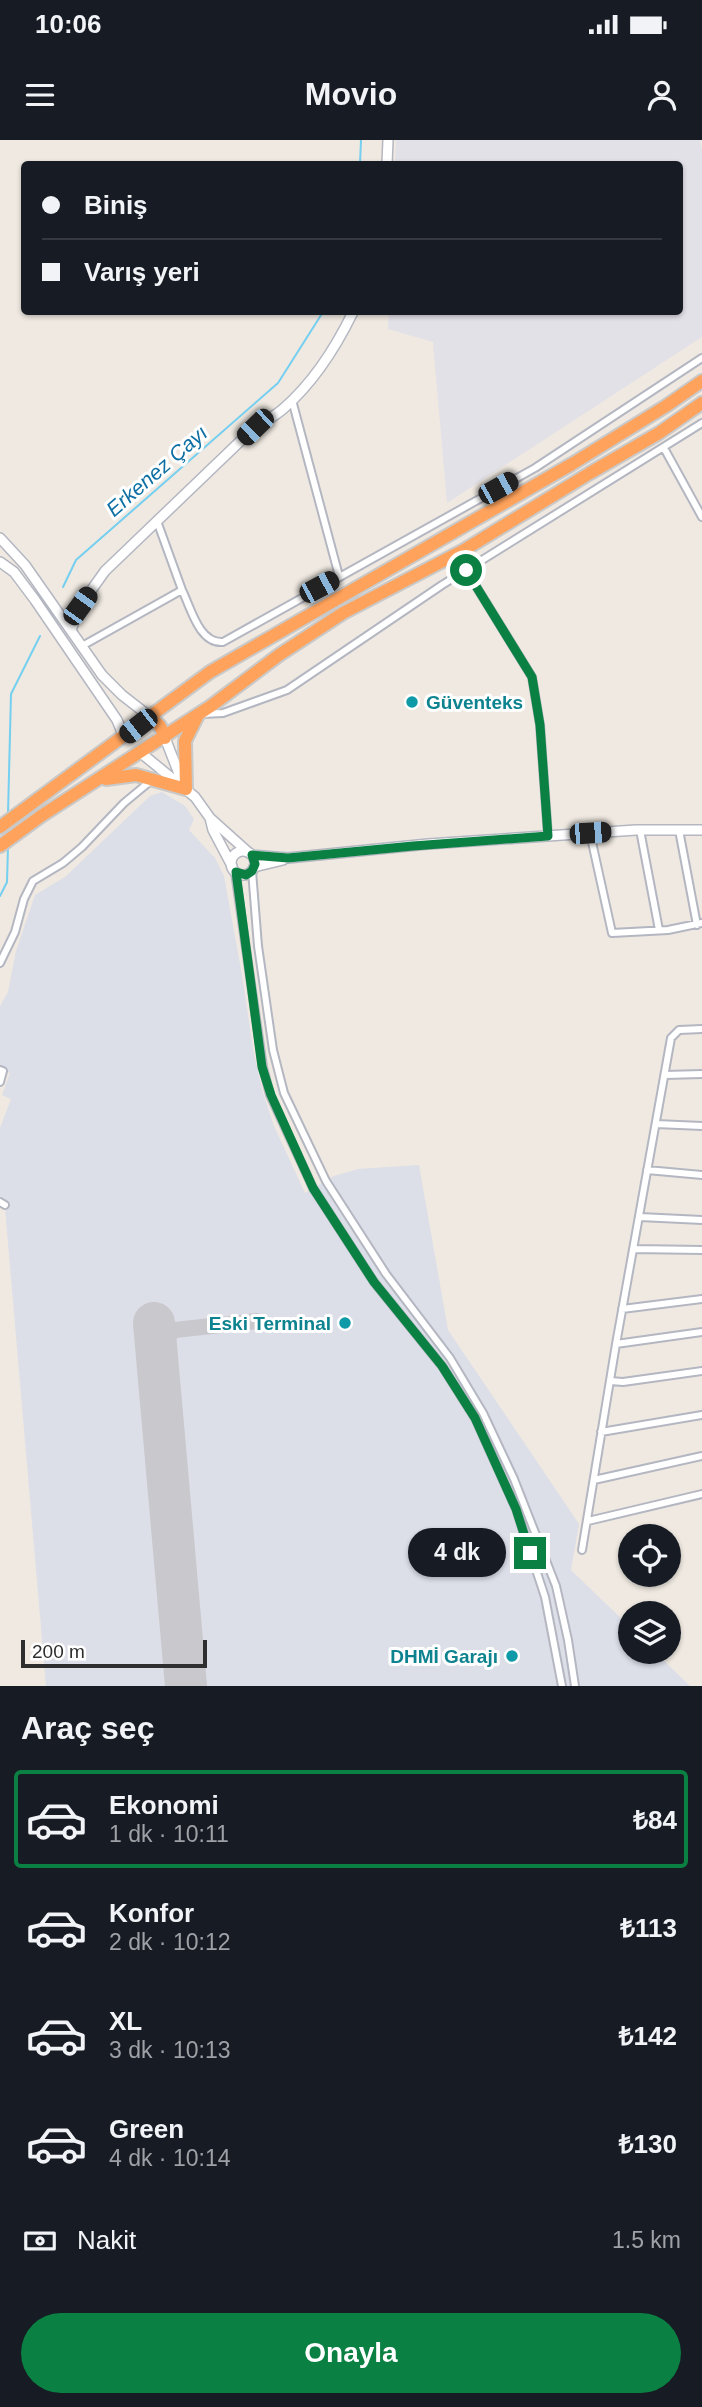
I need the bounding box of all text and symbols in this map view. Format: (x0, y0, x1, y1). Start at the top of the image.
text: 10:06 (35, 9, 102, 39)
icon: menu (21, 76, 59, 114)
text: Movio (305, 76, 397, 112)
icon: person (643, 76, 681, 114)
text: Biniş (84, 190, 148, 220)
text: Varış yeri (84, 257, 200, 287)
car (233, 405, 278, 449)
water label: Erkenez Çayı (102, 421, 212, 521)
car (475, 469, 522, 507)
route start (450, 554, 482, 586)
car (296, 568, 343, 606)
car (60, 583, 101, 629)
place label: Güventeks (426, 692, 523, 713)
marker: Güventeks (404, 694, 420, 710)
car (115, 705, 162, 747)
car (569, 821, 612, 845)
place label: Eski Terminal (209, 1313, 331, 1334)
marker: Eski Terminal (337, 1315, 353, 1331)
map controls (618, 1524, 681, 1664)
button: locate (618, 1524, 681, 1587)
callout: 4 dk (407, 1528, 505, 1578)
route end (514, 1537, 546, 1569)
text: 4 dk (434, 1539, 480, 1565)
button: layers (618, 1601, 681, 1664)
scale bar (21, 1637, 206, 1669)
text: 200 m (32, 1641, 85, 1662)
place label: DHMİ Garajı (390, 1646, 498, 1667)
marker: DHMİ Garajı (504, 1648, 520, 1664)
text: Araç seç (21, 1710, 154, 1746)
icon: car (25, 1788, 88, 1851)
text: Ekonomi (109, 1790, 219, 1820)
text: ₺84 (633, 1805, 677, 1835)
text: 1 dk · 10:11 (109, 1821, 229, 1847)
icon: car (25, 1896, 88, 1959)
text: Konfor (109, 1898, 194, 1928)
text: ₺113 (620, 1913, 677, 1943)
text: 2 dk · 10:12 (109, 1929, 230, 1955)
icon: car (25, 2004, 88, 2067)
text: XL (109, 2006, 142, 2036)
text: ₺142 (619, 2021, 677, 2051)
text: 3 dk · 10:13 (109, 2037, 230, 2063)
icon: car (25, 2112, 88, 2175)
text: Green (109, 2114, 184, 2144)
text: ₺130 (619, 2129, 677, 2159)
text: 4 dk · 10:14 (109, 2145, 230, 2171)
icon: cash (21, 2222, 59, 2260)
text: Nakit (77, 2225, 136, 2255)
text: 1.5 km (612, 2227, 681, 2253)
button: Onayla (21, 2313, 681, 2393)

